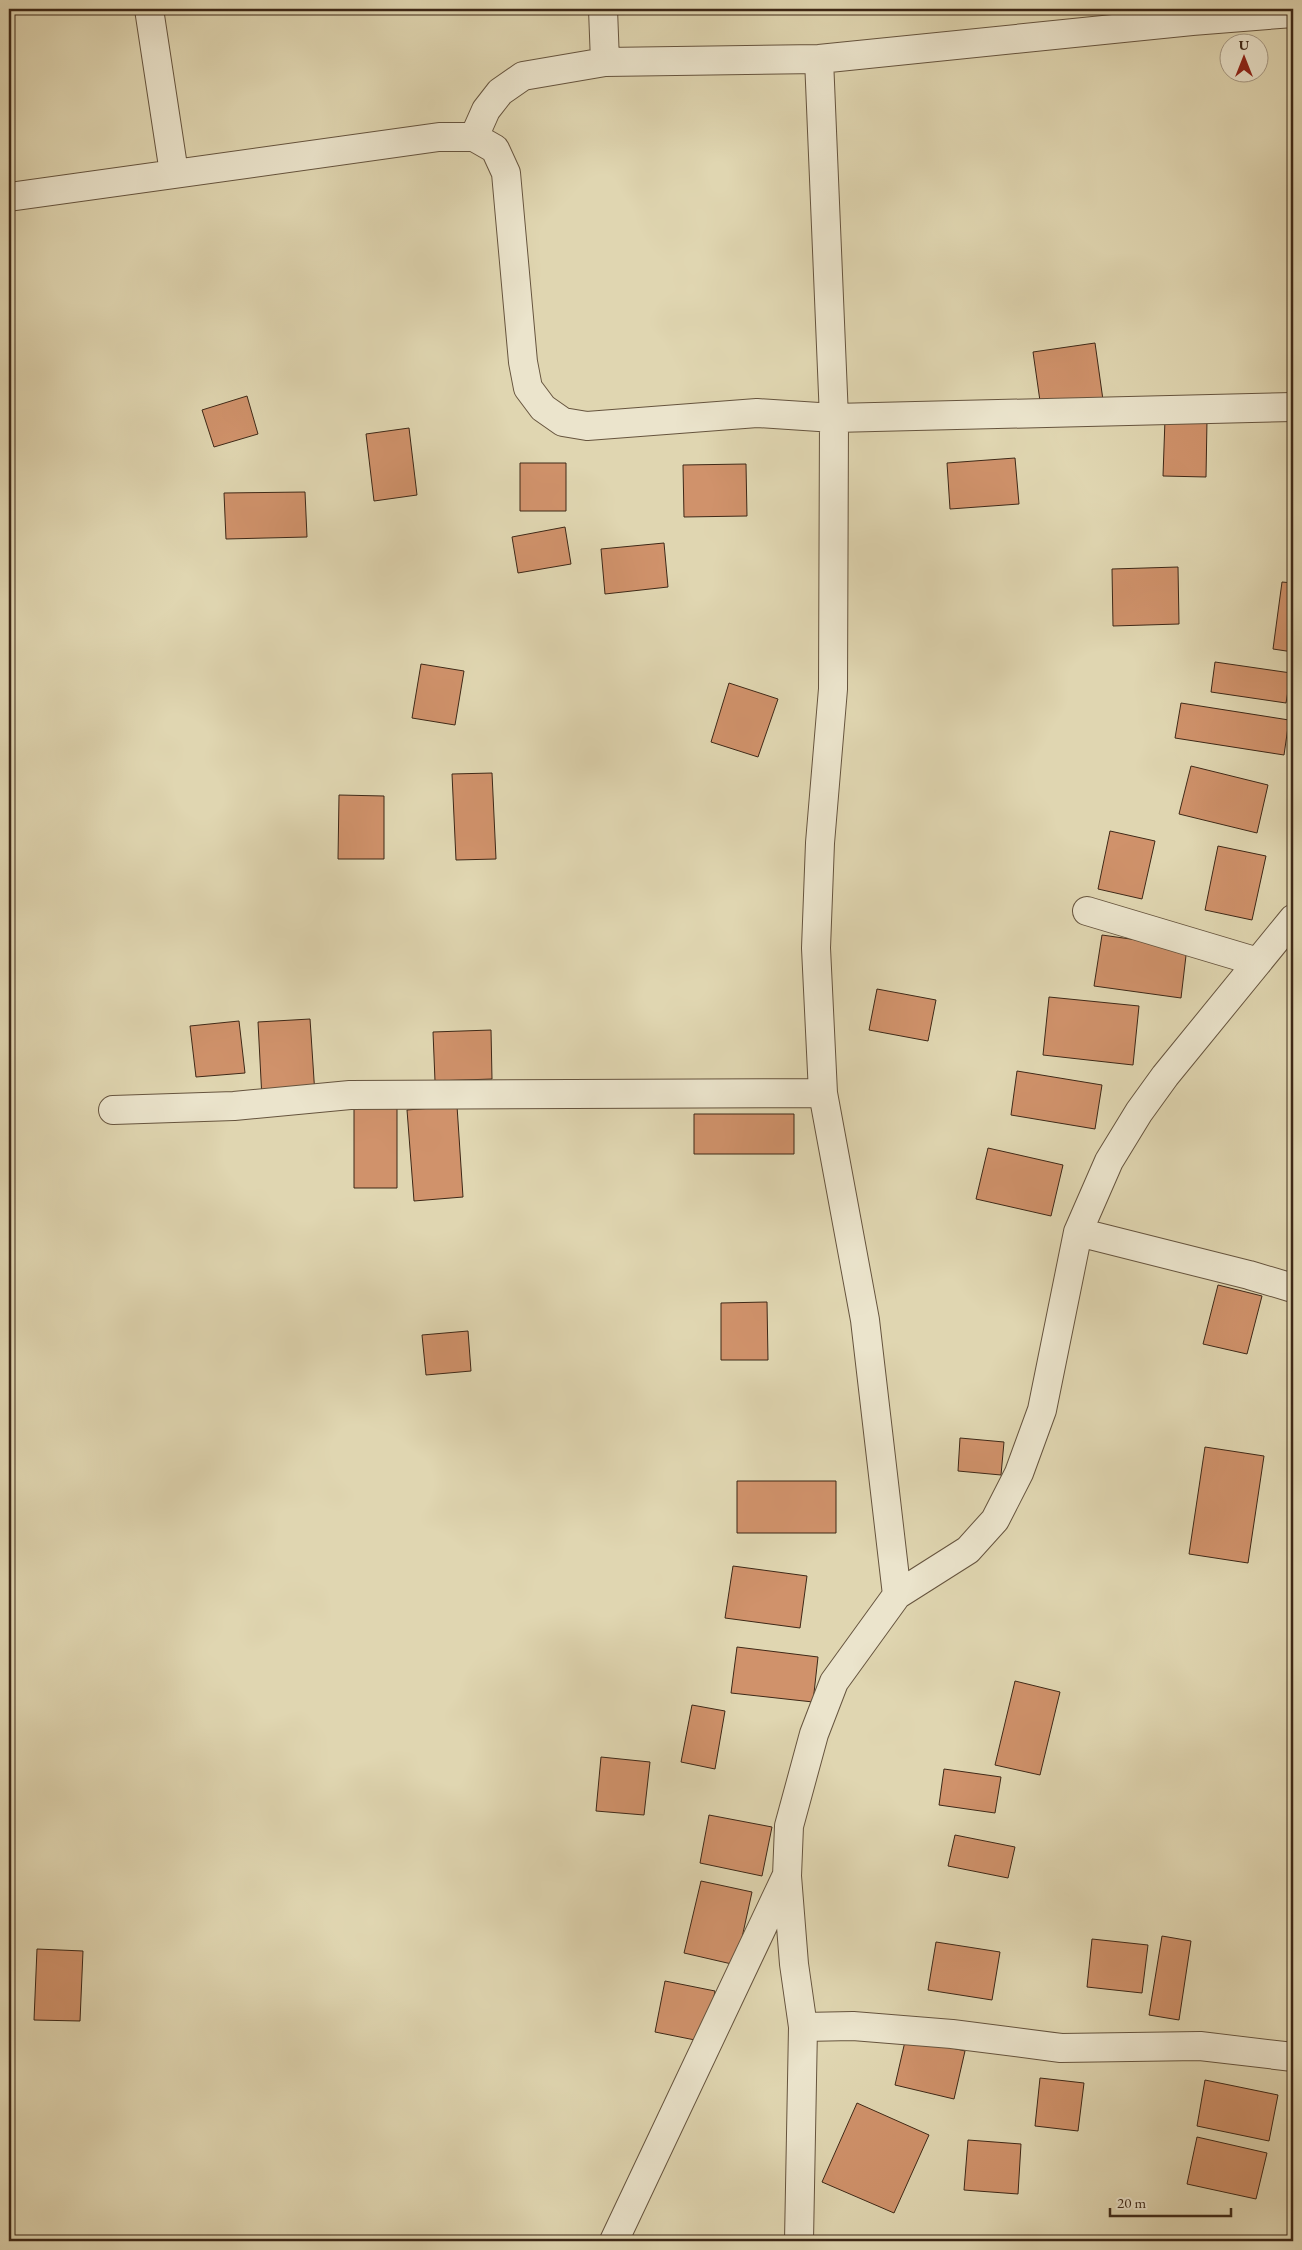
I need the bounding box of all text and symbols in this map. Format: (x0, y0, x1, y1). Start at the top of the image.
north arrow (1220, 32, 1270, 82)
text: U (1239, 36, 1250, 54)
scale bar (1110, 2185, 1231, 2217)
text: 20 m (1117, 2193, 1146, 2212)

